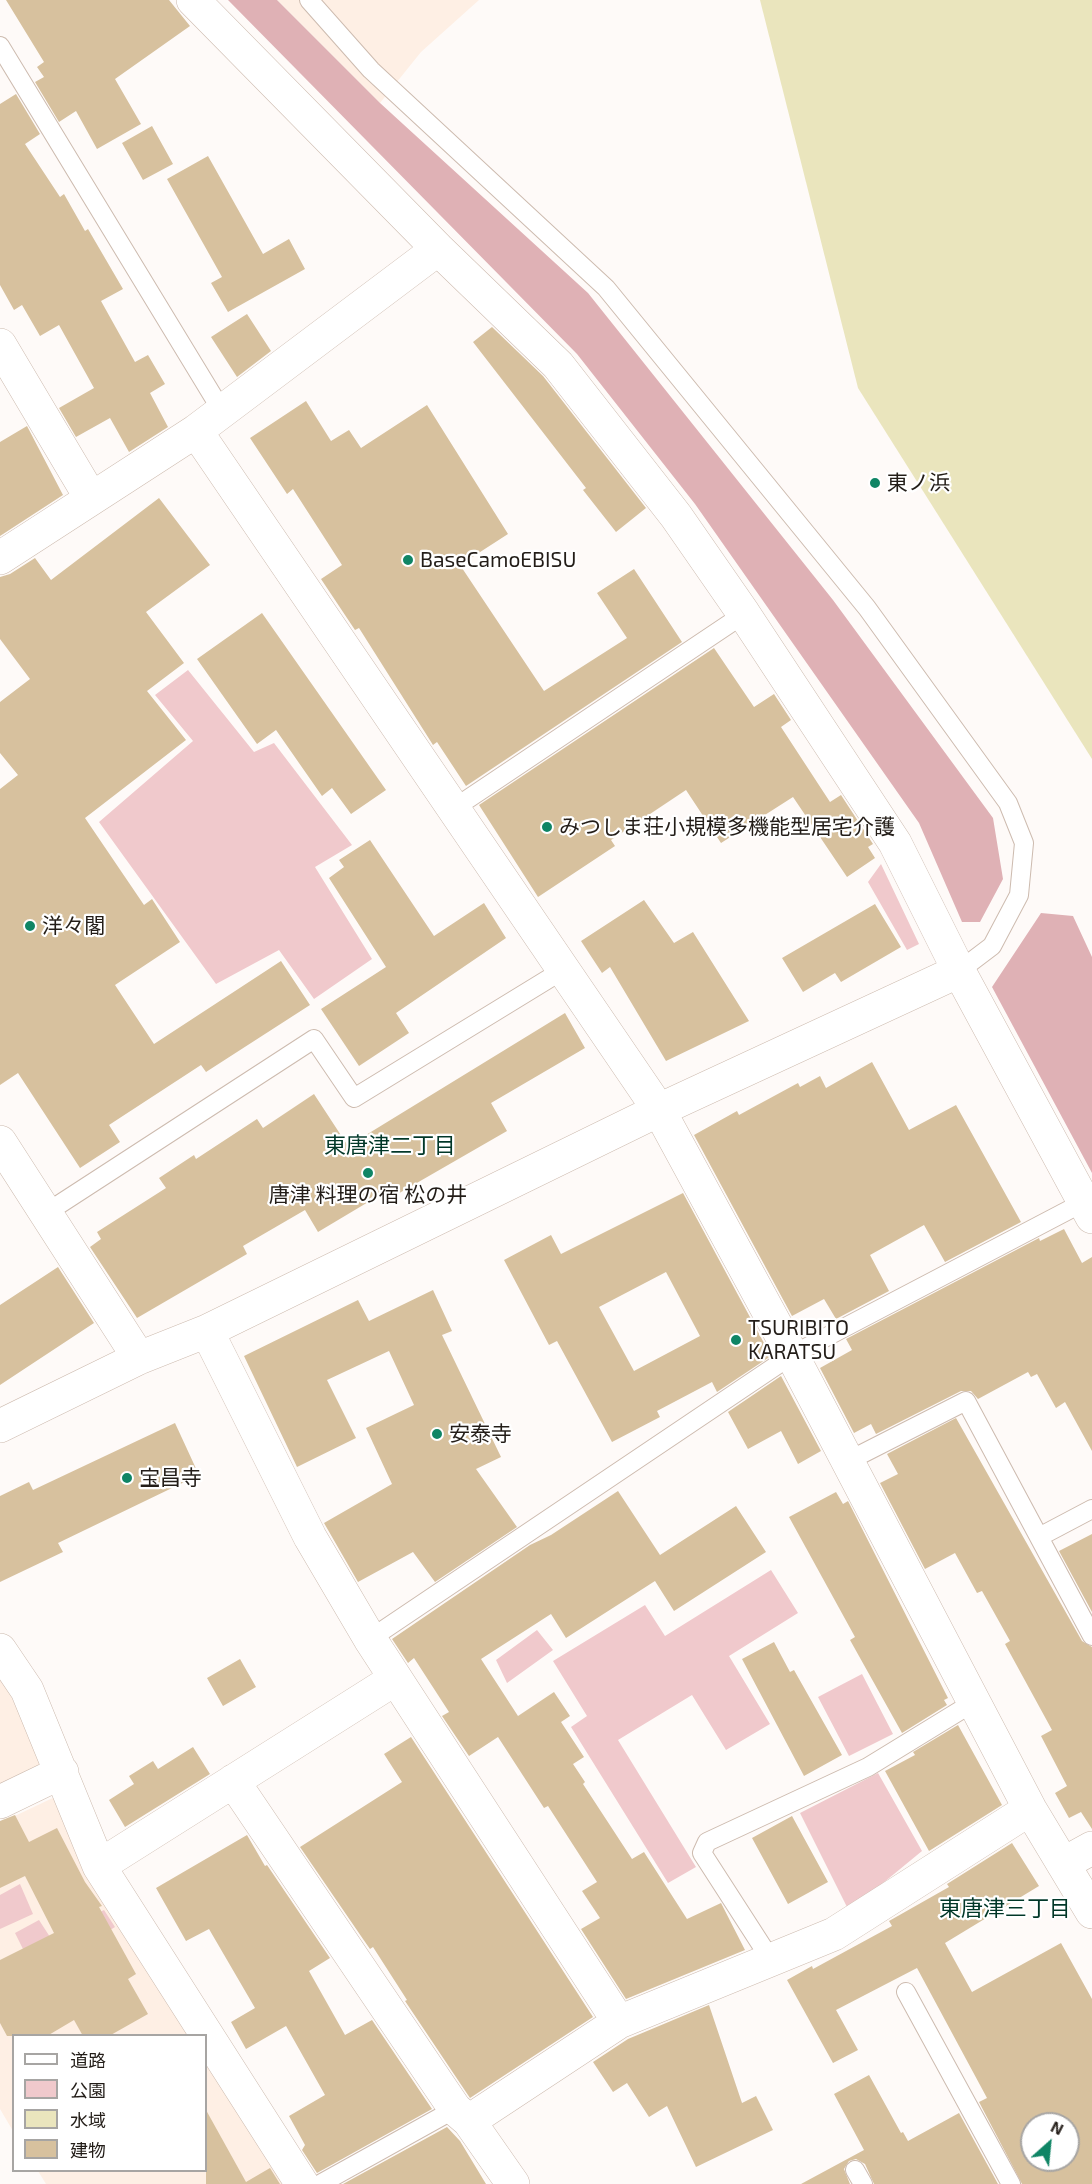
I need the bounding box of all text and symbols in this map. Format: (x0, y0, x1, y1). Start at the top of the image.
place label: 東ノ浜 (887, 470, 950, 496)
marker: 東ノ浜 (868, 476, 882, 490)
place label: BaseCamoEBISU (420, 547, 576, 573)
marker: BaseCamoEBISU (401, 553, 415, 567)
place label: みつしま荘小規模多機能型居宅介護 (559, 814, 895, 840)
marker: みつしま荘小規模多機能型居宅介護 (540, 820, 554, 834)
place label: 洋々閣 (42, 913, 105, 939)
marker: 洋々閣 (23, 919, 37, 933)
district label: 東唐津二丁目 (324, 1133, 456, 1159)
marker: 唐津 料理の宿 松の井 (361, 1166, 375, 1180)
place label: 唐津 料理の宿 松の井 (269, 1182, 467, 1208)
place label: TSURIBITO KARATSU (748, 1315, 849, 1365)
marker: TSURIBITO KARATSU (729, 1333, 743, 1347)
place label: 安泰寺 (449, 1421, 512, 1447)
marker: 安泰寺 (430, 1427, 444, 1441)
place label: 宝昌寺 (139, 1465, 202, 1491)
marker: 宝昌寺 (120, 1471, 134, 1485)
district label: 東唐津三丁目 (939, 1896, 1071, 1922)
legend (12, 2034, 207, 2172)
text: 道路 (70, 2049, 106, 2071)
text: 公園 (70, 2079, 106, 2101)
text: 水域 (70, 2109, 106, 2131)
north arrow (1020, 2112, 1080, 2172)
text: N (1048, 2116, 1067, 2138)
text: 建物 (70, 2139, 106, 2161)

